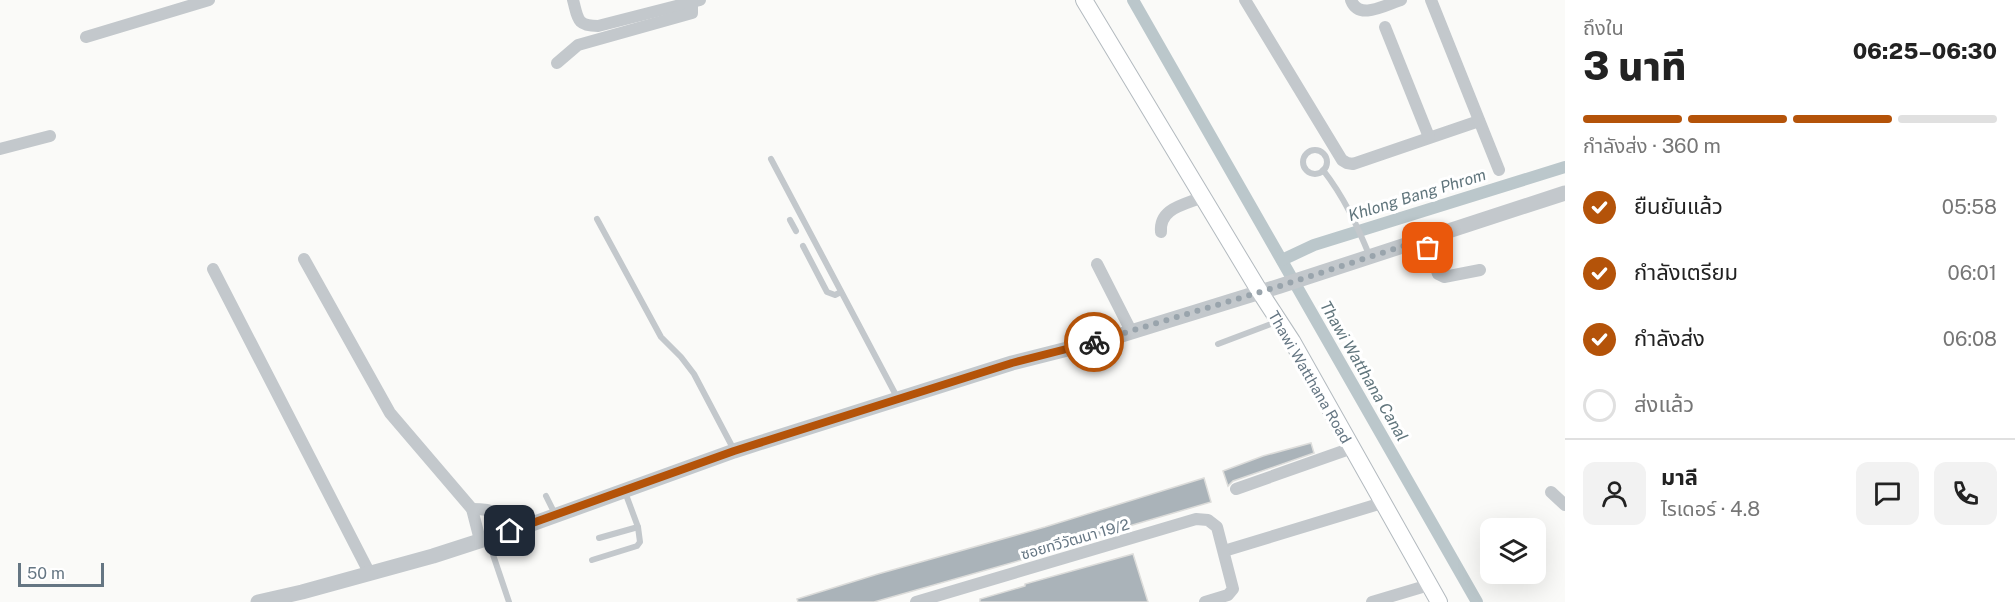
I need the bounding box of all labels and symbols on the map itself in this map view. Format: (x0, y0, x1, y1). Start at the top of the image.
water label: Khlong Bang Phrom (1346, 165, 1488, 225)
pin (1402, 222, 1453, 273)
water label: Thawi Watthana Canal (1316, 297, 1412, 445)
street label: Thawi Watthana Road (1265, 308, 1355, 446)
courier (1064, 312, 1124, 372)
pin (484, 505, 535, 556)
street label: ซอยทวีวัฒนา 19/2 (1019, 515, 1131, 563)
scale bar (18, 560, 104, 588)

